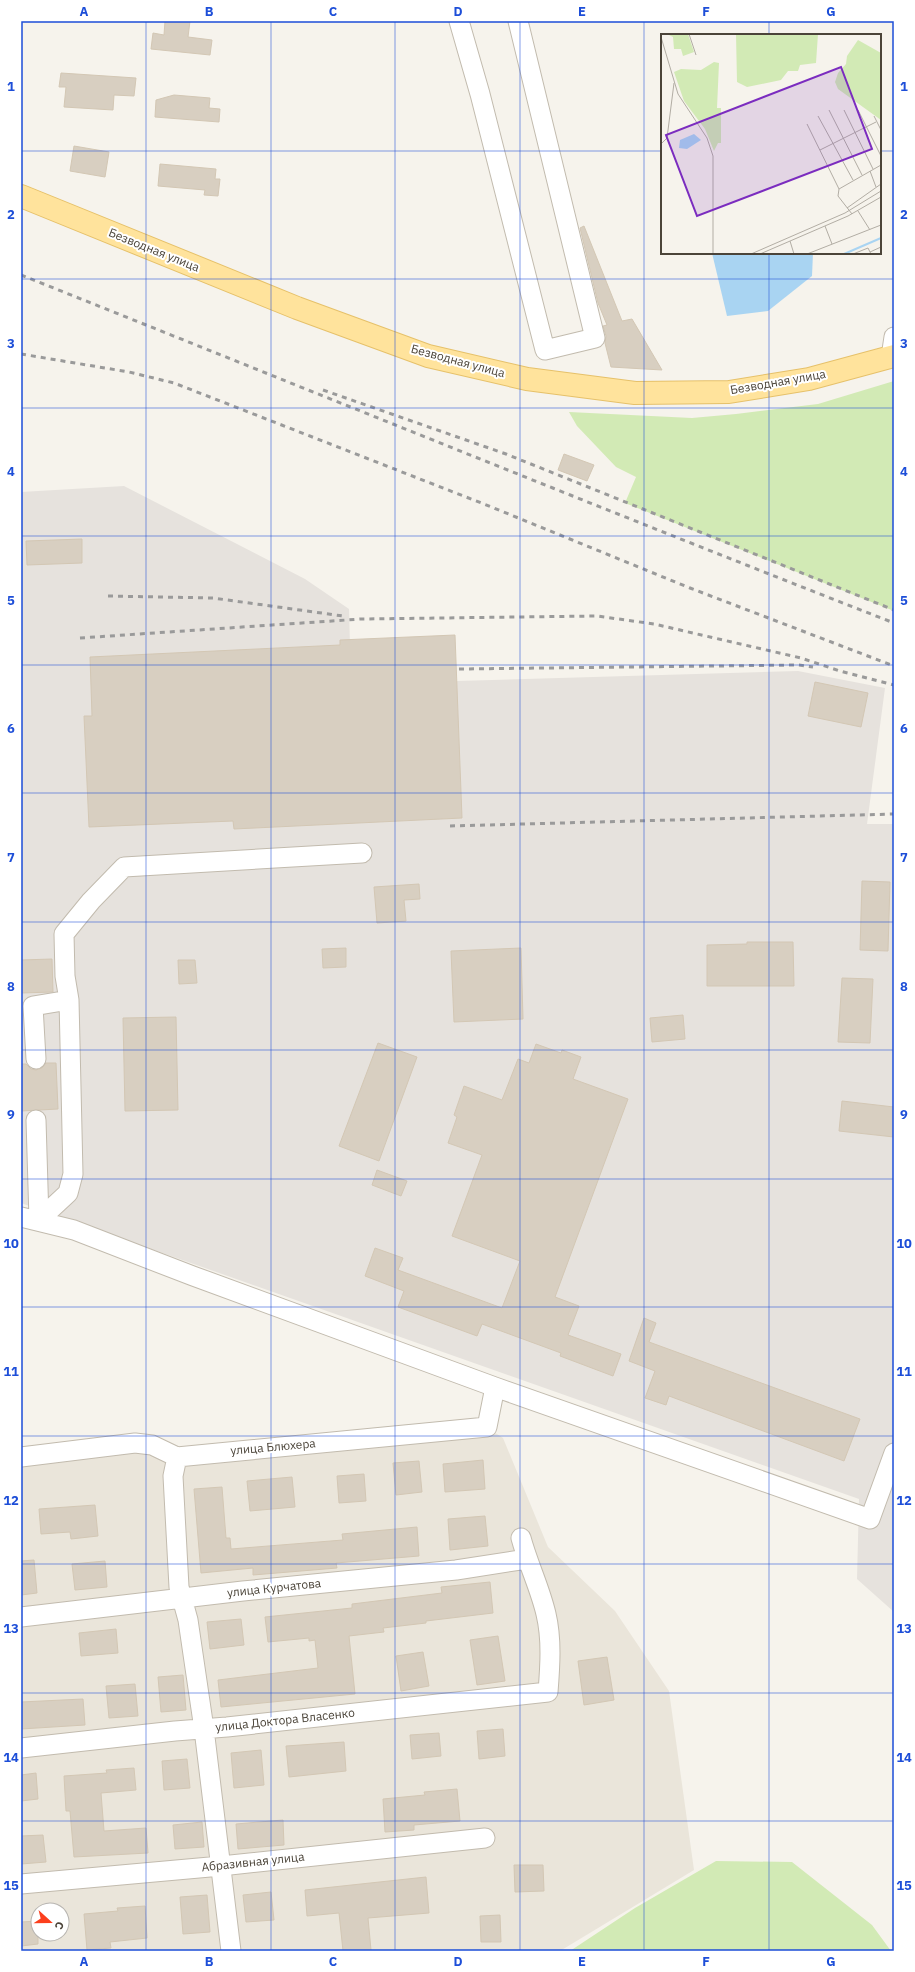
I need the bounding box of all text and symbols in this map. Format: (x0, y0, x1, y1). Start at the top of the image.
text: A (80, 3, 89, 20)
text: B (205, 3, 214, 20)
text: C (329, 3, 338, 20)
text: D (453, 3, 463, 20)
text: E (578, 3, 586, 20)
text: F (702, 3, 710, 20)
text: G (826, 3, 836, 20)
inset map (661, 34, 881, 254)
text: 1 (7, 78, 15, 95)
text: 1 (900, 78, 908, 95)
text: 2 (7, 206, 15, 223)
text: 2 (900, 206, 908, 223)
street label: Безводная улица (107, 224, 202, 275)
text: 3 (7, 335, 15, 352)
text: 3 (900, 335, 908, 352)
street label: Безводная улица (409, 341, 507, 380)
street label: Безводная улица (729, 366, 827, 397)
text: 4 (7, 463, 15, 480)
text: 4 (900, 463, 908, 480)
text: 5 (7, 592, 15, 609)
text: 5 (900, 592, 908, 609)
text: 6 (7, 720, 15, 737)
text: 6 (900, 720, 908, 737)
text: 7 (7, 849, 15, 866)
text: 7 (900, 849, 908, 866)
text: 8 (7, 978, 15, 995)
text: 8 (900, 978, 908, 995)
text: 9 (7, 1106, 15, 1123)
text: 9 (900, 1106, 908, 1123)
text: 10 (3, 1235, 19, 1252)
text: 10 (896, 1235, 912, 1252)
text: 11 (3, 1363, 19, 1380)
text: 11 (896, 1363, 912, 1380)
street label: улица Блюхера (230, 1435, 317, 1458)
text: 12 (3, 1492, 19, 1509)
text: 12 (896, 1492, 912, 1509)
street label: улица Курчатова (226, 1575, 322, 1600)
text: 13 (3, 1620, 19, 1637)
text: 13 (896, 1620, 912, 1637)
street label: улица Доктора Власенко (214, 1705, 356, 1734)
text: 14 (3, 1749, 19, 1766)
text: 14 (896, 1749, 912, 1766)
street label: Абразивная улица (201, 1849, 306, 1874)
text: 15 (3, 1877, 19, 1894)
text: 15 (896, 1877, 912, 1894)
north arrow (30, 1902, 70, 1942)
text: С (52, 1920, 67, 1931)
text: A (80, 1953, 89, 1970)
text: B (205, 1953, 214, 1970)
text: C (329, 1953, 338, 1970)
text: D (453, 1953, 463, 1970)
text: E (578, 1953, 586, 1970)
text: F (702, 1953, 710, 1970)
text: G (826, 1953, 836, 1970)

